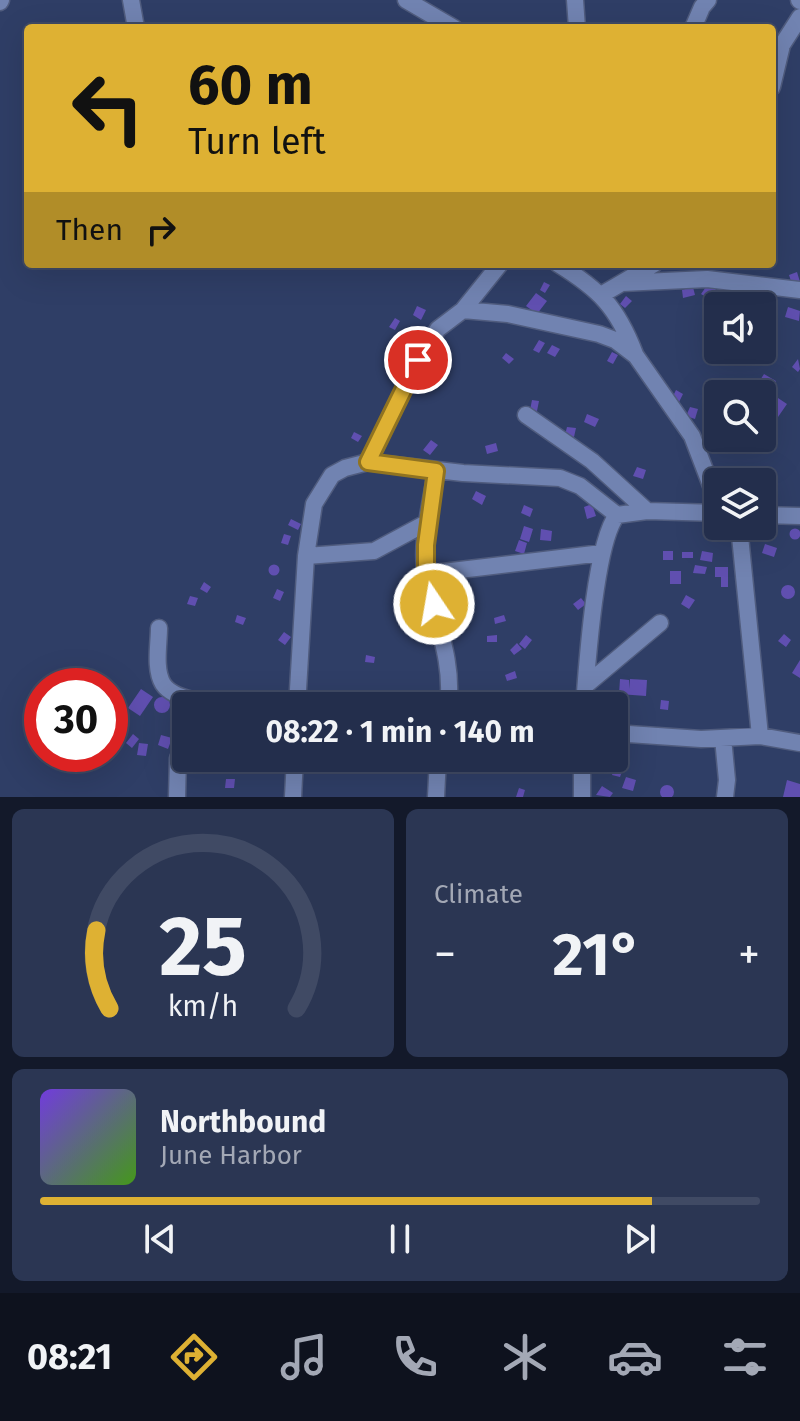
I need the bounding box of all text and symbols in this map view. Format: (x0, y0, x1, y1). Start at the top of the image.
text: 60 m (188, 52, 313, 119)
icon: left (56, 56, 160, 160)
text: Turn left (188, 120, 326, 164)
icon: right (139, 208, 183, 252)
text: Then (56, 212, 123, 248)
map controls (704, 292, 776, 540)
button: sound (704, 292, 776, 364)
pin (384, 326, 452, 394)
icon: arrive (396, 338, 440, 382)
button: search (704, 380, 776, 452)
button: layers (704, 468, 776, 540)
position arrow (392, 562, 476, 646)
speed limit sign: 30 (24, 668, 128, 772)
text: 08:22 · 1 min · 140 m (265, 714, 535, 750)
text: Climate (434, 879, 523, 910)
text: 25 (159, 897, 247, 997)
text: 21° (553, 919, 641, 991)
text: − (434, 928, 456, 981)
text: + (738, 928, 760, 981)
text: km/h (168, 989, 238, 1024)
text: Northbound (160, 1104, 326, 1140)
text: June Harbor (160, 1140, 302, 1171)
icon: previous (138, 1217, 182, 1261)
icon: pause (378, 1217, 422, 1261)
icon: next (618, 1217, 662, 1261)
icon: directions (166, 1329, 222, 1385)
icon: music (276, 1329, 332, 1385)
icon: phone (387, 1329, 443, 1385)
icon: climate (497, 1329, 553, 1385)
icon: car (607, 1329, 663, 1385)
icon: filters (717, 1329, 773, 1385)
text: 08:21 (27, 1335, 112, 1379)

